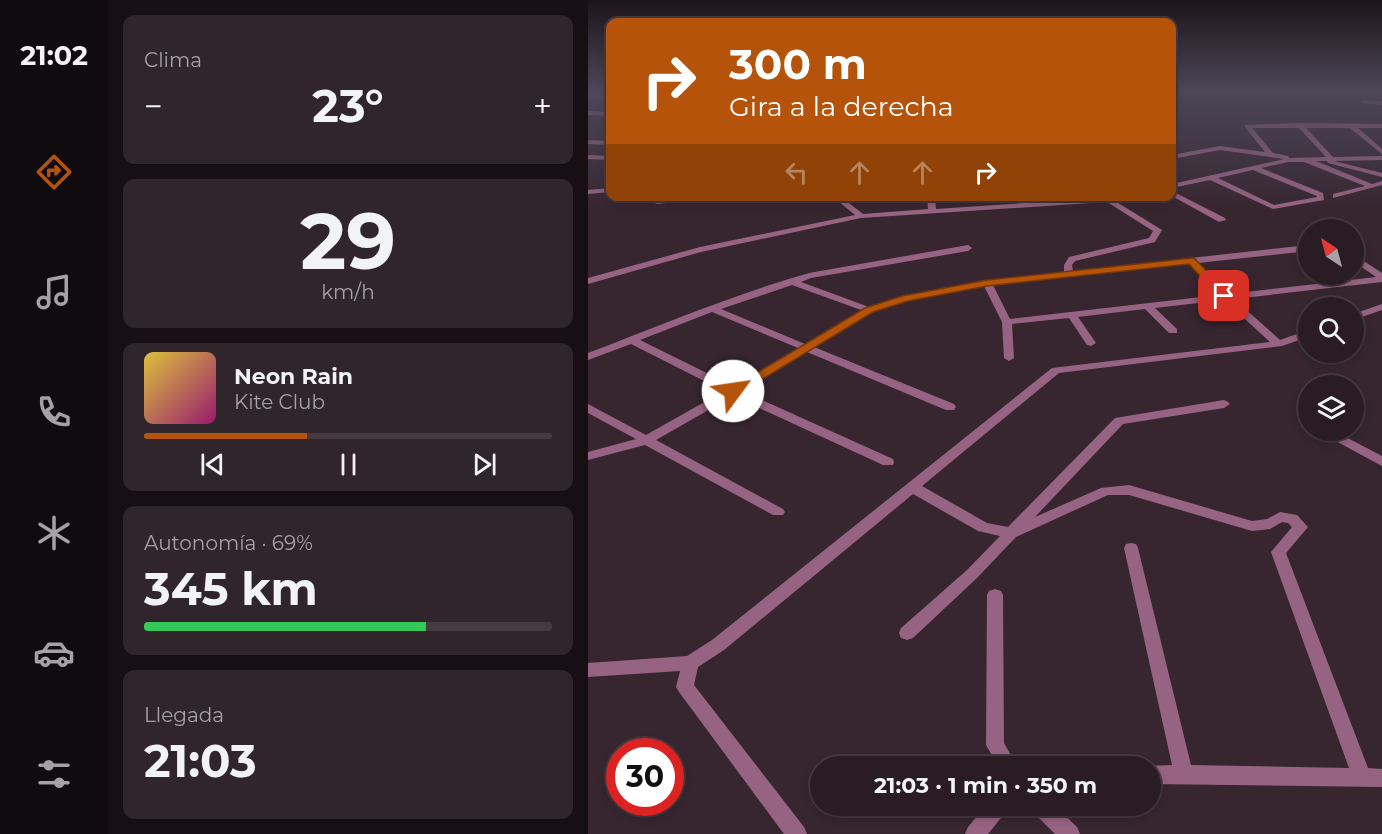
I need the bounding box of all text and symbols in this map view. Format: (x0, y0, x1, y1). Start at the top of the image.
text: 300 m (729, 38, 867, 90)
text: 21:02 (20, 39, 88, 72)
icon: right (630, 42, 708, 120)
text: Clima (144, 48, 202, 72)
text: 23° (312, 78, 384, 133)
text: − (144, 86, 163, 126)
text: + (533, 86, 552, 126)
text: Gira a la derecha (729, 90, 954, 123)
icon: directions (33, 151, 75, 193)
icon: left (780, 156, 813, 189)
icon: ahead (843, 156, 876, 189)
icon: ahead (906, 156, 939, 189)
icon: right (969, 156, 1002, 189)
text: 29 (300, 193, 396, 289)
north arrow (1298, 219, 1364, 285)
map controls (1298, 219, 1364, 441)
pin (1198, 270, 1249, 321)
icon: music (33, 271, 75, 313)
icon: arrive (1207, 279, 1240, 312)
text: km/h (321, 280, 375, 304)
button: search (1298, 297, 1364, 363)
position arrow (701, 359, 765, 423)
text: Neon Rain (234, 363, 353, 390)
button: layers (1298, 375, 1364, 441)
text: Kite Club (234, 390, 325, 414)
icon: phone (33, 391, 75, 433)
icon: previous (196, 448, 229, 481)
icon: pause (332, 448, 365, 481)
icon: next (468, 448, 501, 481)
icon: climate (33, 512, 75, 554)
text: Autonomía · 69% (144, 531, 313, 555)
text: 345 km (144, 561, 318, 616)
icon: car (33, 632, 75, 674)
text: Llegada (144, 703, 224, 727)
text: 21:03 (144, 733, 257, 788)
speed limit sign: 30 (606, 738, 684, 816)
icon: filters (33, 753, 75, 795)
text: 21:03 · 1 min · 350 m (874, 772, 1097, 799)

